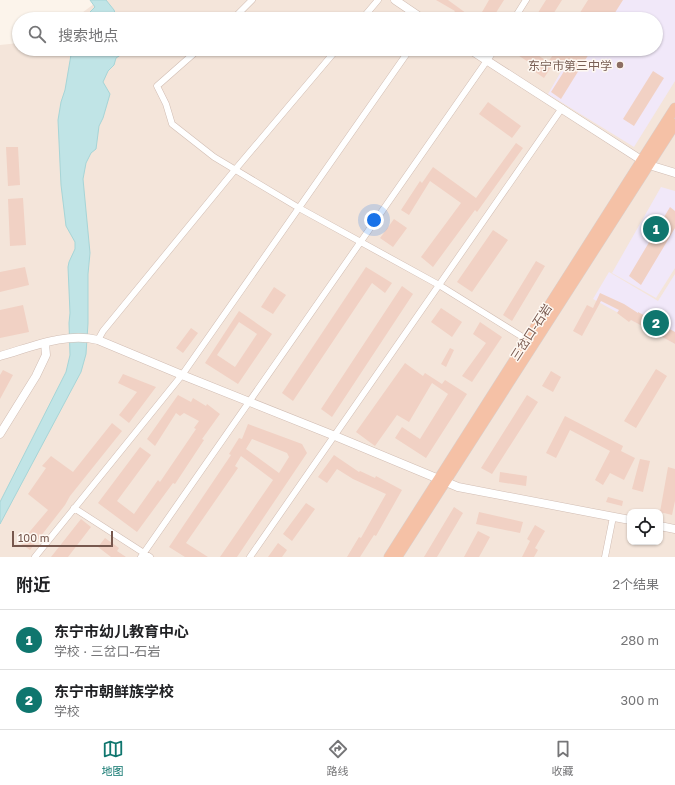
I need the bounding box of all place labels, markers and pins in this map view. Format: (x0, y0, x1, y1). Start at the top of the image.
place label: 东宁市第三中学 (528, 58, 612, 73)
marker: 东宁市第三中学 (615, 60, 625, 70)
pin: 1 (643, 214, 669, 244)
pin: 2 (643, 308, 669, 338)

